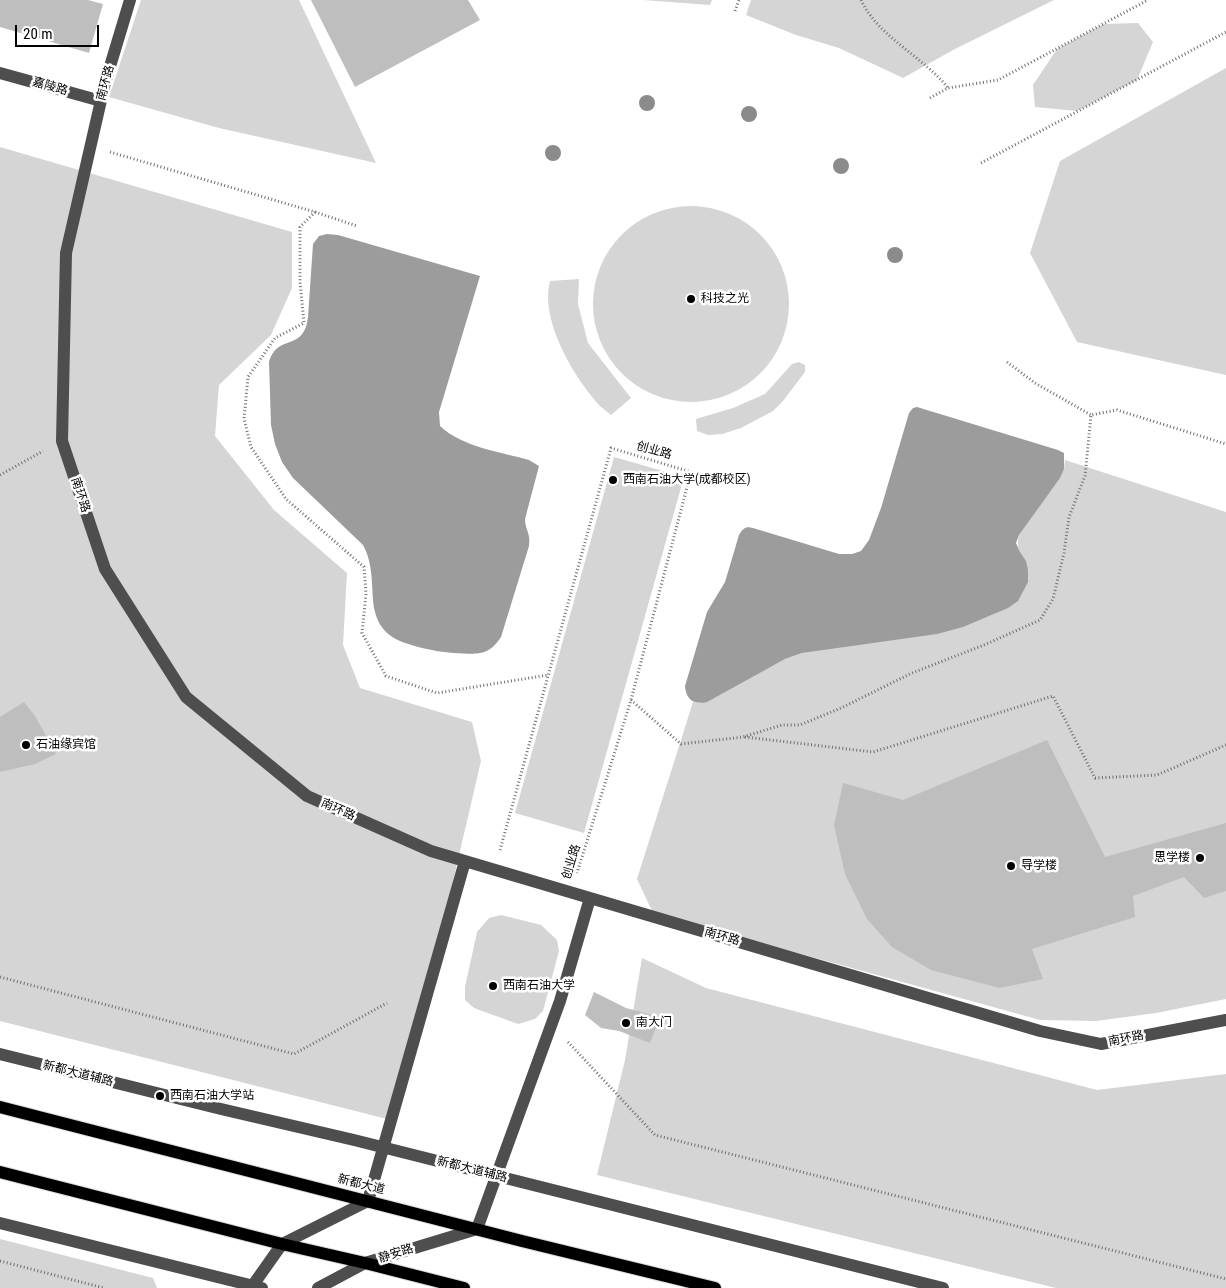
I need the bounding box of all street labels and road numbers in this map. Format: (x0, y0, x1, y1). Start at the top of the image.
street label: 南环路 (94, 64, 118, 102)
street label: 嘉陵路 (31, 75, 69, 99)
street label: 创业路 (635, 439, 673, 463)
street label: 南环路 (68, 476, 92, 514)
street label: 南环路 (319, 796, 357, 824)
street label: 创业路 (560, 843, 584, 881)
street label: 南环路 (703, 925, 741, 949)
street label: 南环路 (1107, 1028, 1145, 1050)
street label: 新都大道辅路 (41, 1058, 115, 1090)
street label: 新都大道辅路 (435, 1154, 509, 1186)
street label: 新都大道 (336, 1172, 386, 1198)
street label: 静安路 (377, 1242, 415, 1266)

